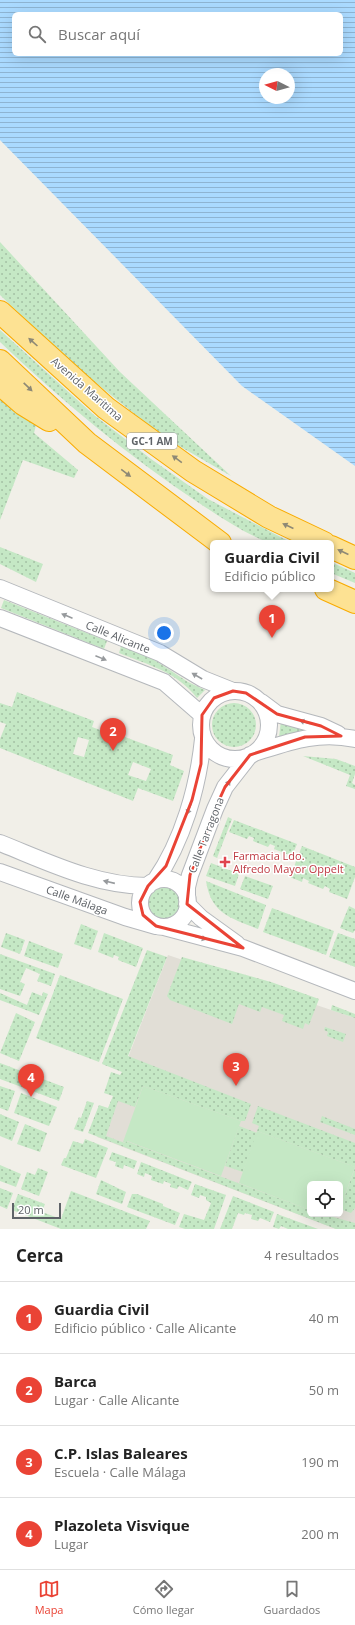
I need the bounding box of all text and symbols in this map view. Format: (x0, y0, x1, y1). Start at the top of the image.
search box (12, 12, 343, 56)
icon: search (26, 23, 48, 45)
text: Buscar aquí (58, 24, 140, 44)
north arrow (259, 68, 295, 104)
one-way arrow (28, 337, 38, 347)
street label: Avenida Maritima (48, 353, 126, 424)
one-way arrow (23, 383, 33, 392)
road number: GC-1 AM (127, 433, 177, 449)
one-way arrow (172, 455, 183, 463)
one-way arrow (121, 468, 132, 477)
one-way arrow (283, 523, 294, 529)
popup (210, 540, 334, 592)
text: Guardia Civil (224, 547, 320, 567)
one-way arrow (337, 549, 349, 555)
text: Edificio público (224, 567, 316, 585)
pin: 1 (259, 605, 285, 638)
one-way arrow (61, 613, 72, 619)
street label: Calle Alicante (84, 617, 153, 656)
your location (154, 623, 174, 643)
one-way arrow (96, 655, 108, 661)
one-way arrow (192, 672, 203, 679)
pin: 2 (100, 718, 126, 751)
one-way arrow (299, 718, 312, 724)
one-way arrow (223, 780, 231, 791)
street label: Calle Tarragona (184, 795, 227, 875)
one-way arrow (185, 803, 192, 815)
place label: Farmacia Ldo. Alfredo Mayor Oppelt (233, 848, 344, 876)
marker: Farmacia Ldo. Alfredo Mayor Oppelt (220, 857, 230, 867)
one-way arrow (103, 879, 116, 885)
street label: Calle Málaga (44, 881, 110, 918)
one-way arrow (195, 935, 207, 941)
pin: 3 (223, 1053, 249, 1086)
pin: 4 (18, 1064, 44, 1097)
map controls (307, 1181, 343, 1217)
button: locate (307, 1181, 343, 1217)
scale bar (12, 1201, 61, 1220)
text: 20 m (18, 1202, 44, 1217)
text: Cerca (16, 1244, 64, 1267)
text: 4 resultados (264, 1246, 339, 1264)
text: Guardia Civil (54, 1299, 149, 1319)
text: 1 (25, 1309, 33, 1327)
text: 40 m (309, 1309, 339, 1327)
text: Edificio público · Calle Alicante (54, 1319, 236, 1337)
text: Barca (54, 1371, 97, 1391)
text: 2 (25, 1381, 33, 1399)
text: 50 m (309, 1381, 339, 1399)
text: Lugar · Calle Alicante (54, 1391, 179, 1409)
text: C.P. Islas Baleares (54, 1443, 188, 1463)
text: 3 (25, 1453, 33, 1471)
text: 190 m (301, 1453, 339, 1471)
text: Escuela · Calle Málaga (54, 1463, 186, 1481)
text: Plazoleta Visvique (54, 1515, 190, 1535)
text: 4 (25, 1525, 33, 1543)
text: 200 m (301, 1525, 339, 1543)
text: Lugar (54, 1535, 88, 1553)
tab: Mapa (35, 1578, 63, 1617)
tab: Cómo llegar (133, 1578, 194, 1617)
tab: Guardados (264, 1578, 320, 1617)

